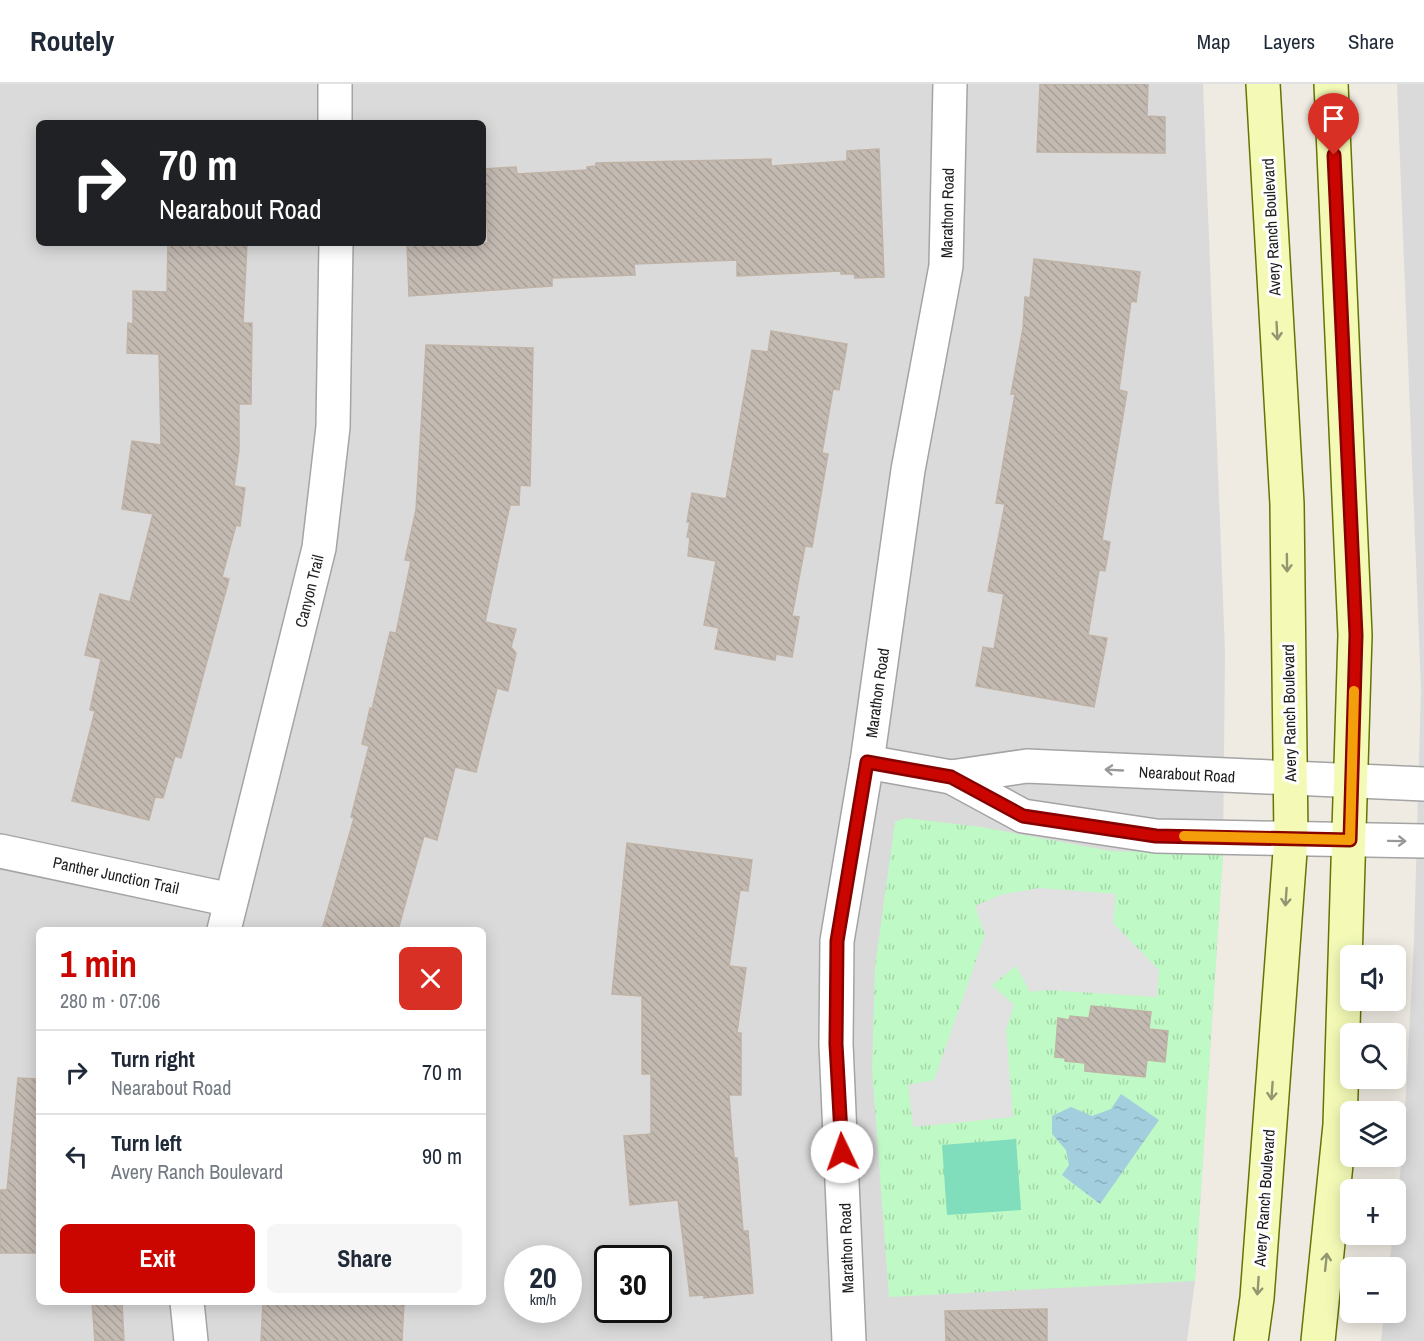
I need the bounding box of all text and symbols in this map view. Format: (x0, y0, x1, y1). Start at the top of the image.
text: Routely (30, 22, 114, 60)
text: Map (1197, 27, 1230, 56)
text: Layers (1263, 27, 1315, 56)
text: Share (1348, 27, 1394, 56)
pin (1308, 93, 1359, 155)
icon: arrive (1317, 102, 1350, 135)
text: 70 m (159, 137, 238, 193)
icon: right (60, 144, 138, 222)
street label: Avery Ranch Boulevard (1256, 158, 1286, 297)
street label: Marathon Road (935, 168, 959, 258)
text: Nearabout Road (159, 191, 321, 227)
one-way arrow (1271, 321, 1282, 341)
street label: Canyon Trail (289, 552, 329, 630)
one-way arrow (1282, 552, 1293, 572)
street label: Avery Ranch Boulevard (1277, 644, 1301, 783)
street label: Marathon Road (860, 647, 894, 739)
street label: Nearabout Road (1138, 760, 1236, 788)
one-way arrow (1104, 765, 1124, 776)
one-way arrow (1387, 835, 1407, 847)
street label: Panther Junction Trail (51, 851, 181, 899)
one-way arrow (1281, 886, 1292, 906)
text: 1 min (60, 940, 137, 988)
map controls (1340, 945, 1406, 1323)
button: sound (1340, 945, 1406, 1011)
button: close (399, 947, 462, 1010)
text: 280 m · 07:06 (60, 987, 160, 1014)
button: search (1340, 1023, 1406, 1089)
text: Turn right (111, 1044, 195, 1074)
icon: right (60, 1056, 93, 1089)
text: 70 m (422, 1057, 462, 1087)
text: Nearabout Road (111, 1074, 231, 1101)
one-way arrow (1266, 1081, 1277, 1101)
button: layers (1340, 1101, 1406, 1167)
position arrow (810, 1120, 874, 1184)
text: Turn left (111, 1128, 182, 1158)
street label: Avery Ranch Boulevard (1248, 1129, 1280, 1268)
icon: left (60, 1140, 93, 1173)
text: 90 m (422, 1141, 462, 1171)
text: Avery Ranch Boulevard (111, 1158, 283, 1185)
button: + (1340, 1179, 1406, 1245)
street label: Marathon Road (833, 1202, 859, 1294)
button: Exit (60, 1224, 255, 1293)
button: Share (267, 1224, 462, 1293)
speed limit sign: 30 (594, 1245, 672, 1323)
one-way arrow (1321, 1253, 1332, 1272)
text: 20 (529, 1257, 557, 1297)
button: − (1340, 1257, 1406, 1323)
one-way arrow (1252, 1275, 1263, 1295)
text: km/h (530, 1289, 556, 1310)

